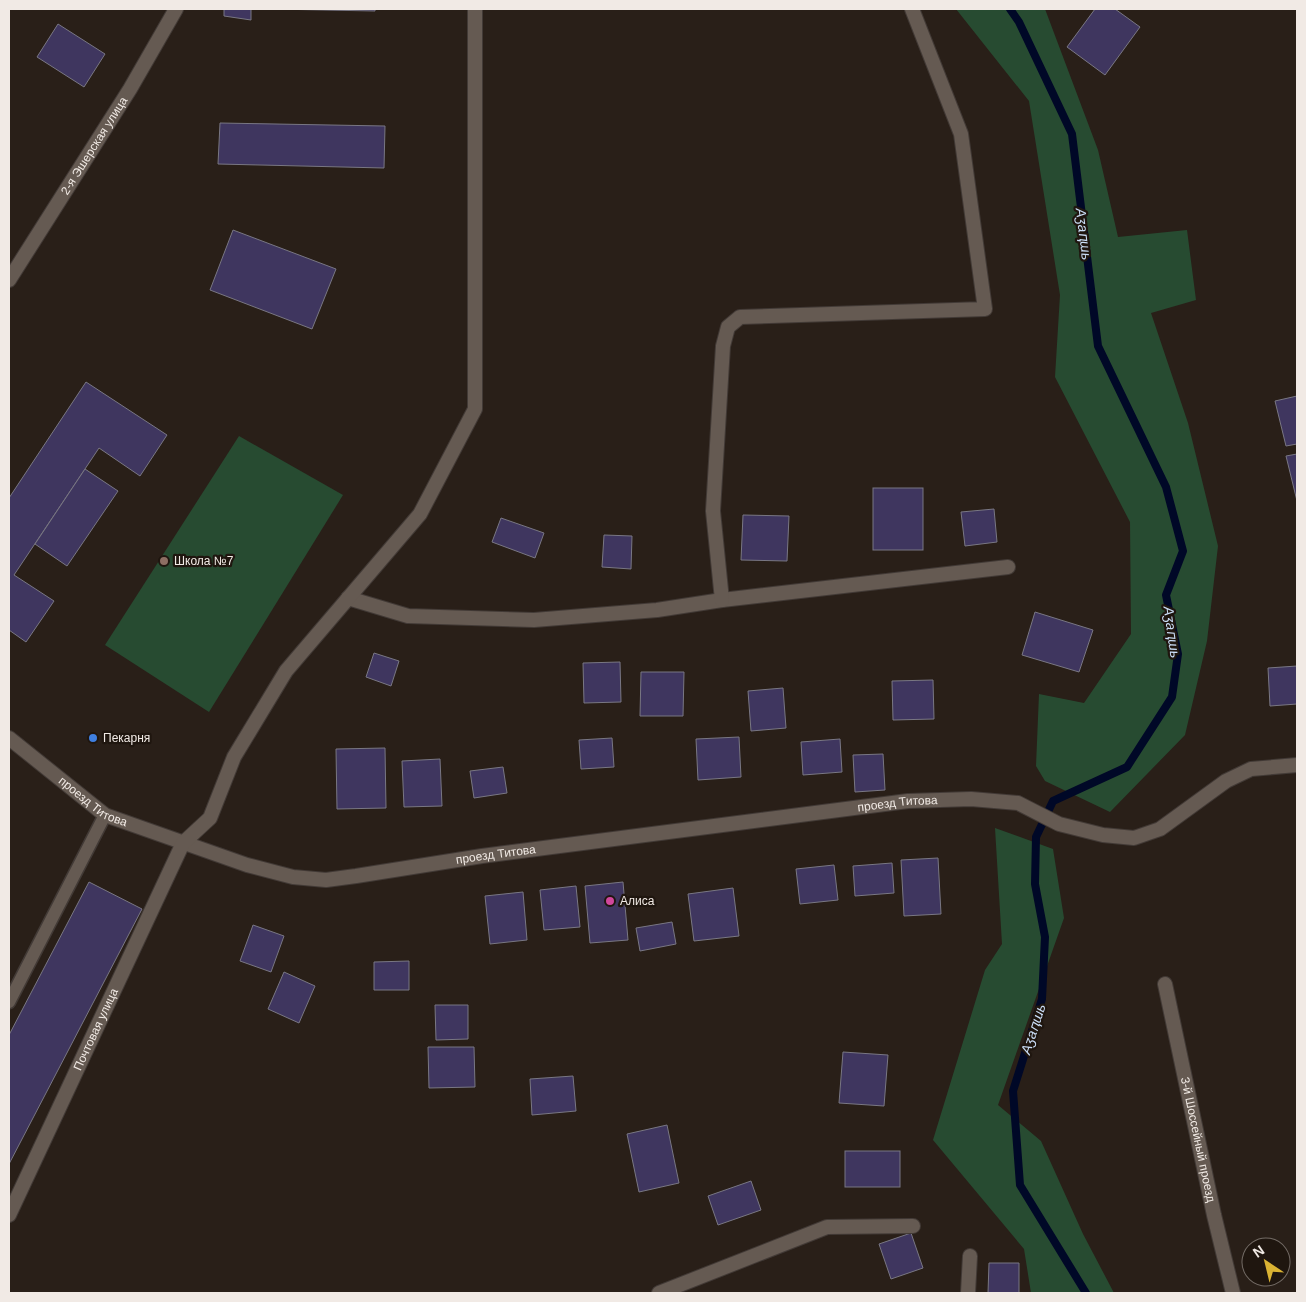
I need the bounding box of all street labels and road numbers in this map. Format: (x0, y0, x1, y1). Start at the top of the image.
street label: 2-я Эшерская улица (58, 94, 130, 197)
street label: проезд Титова (56, 774, 129, 829)
street label: проезд Титова (857, 793, 938, 814)
street label: проезд Титова (455, 842, 537, 867)
street label: Почтовая улица (71, 986, 121, 1073)
street label: 3-й Шоссейный проезд (1178, 1076, 1218, 1203)

